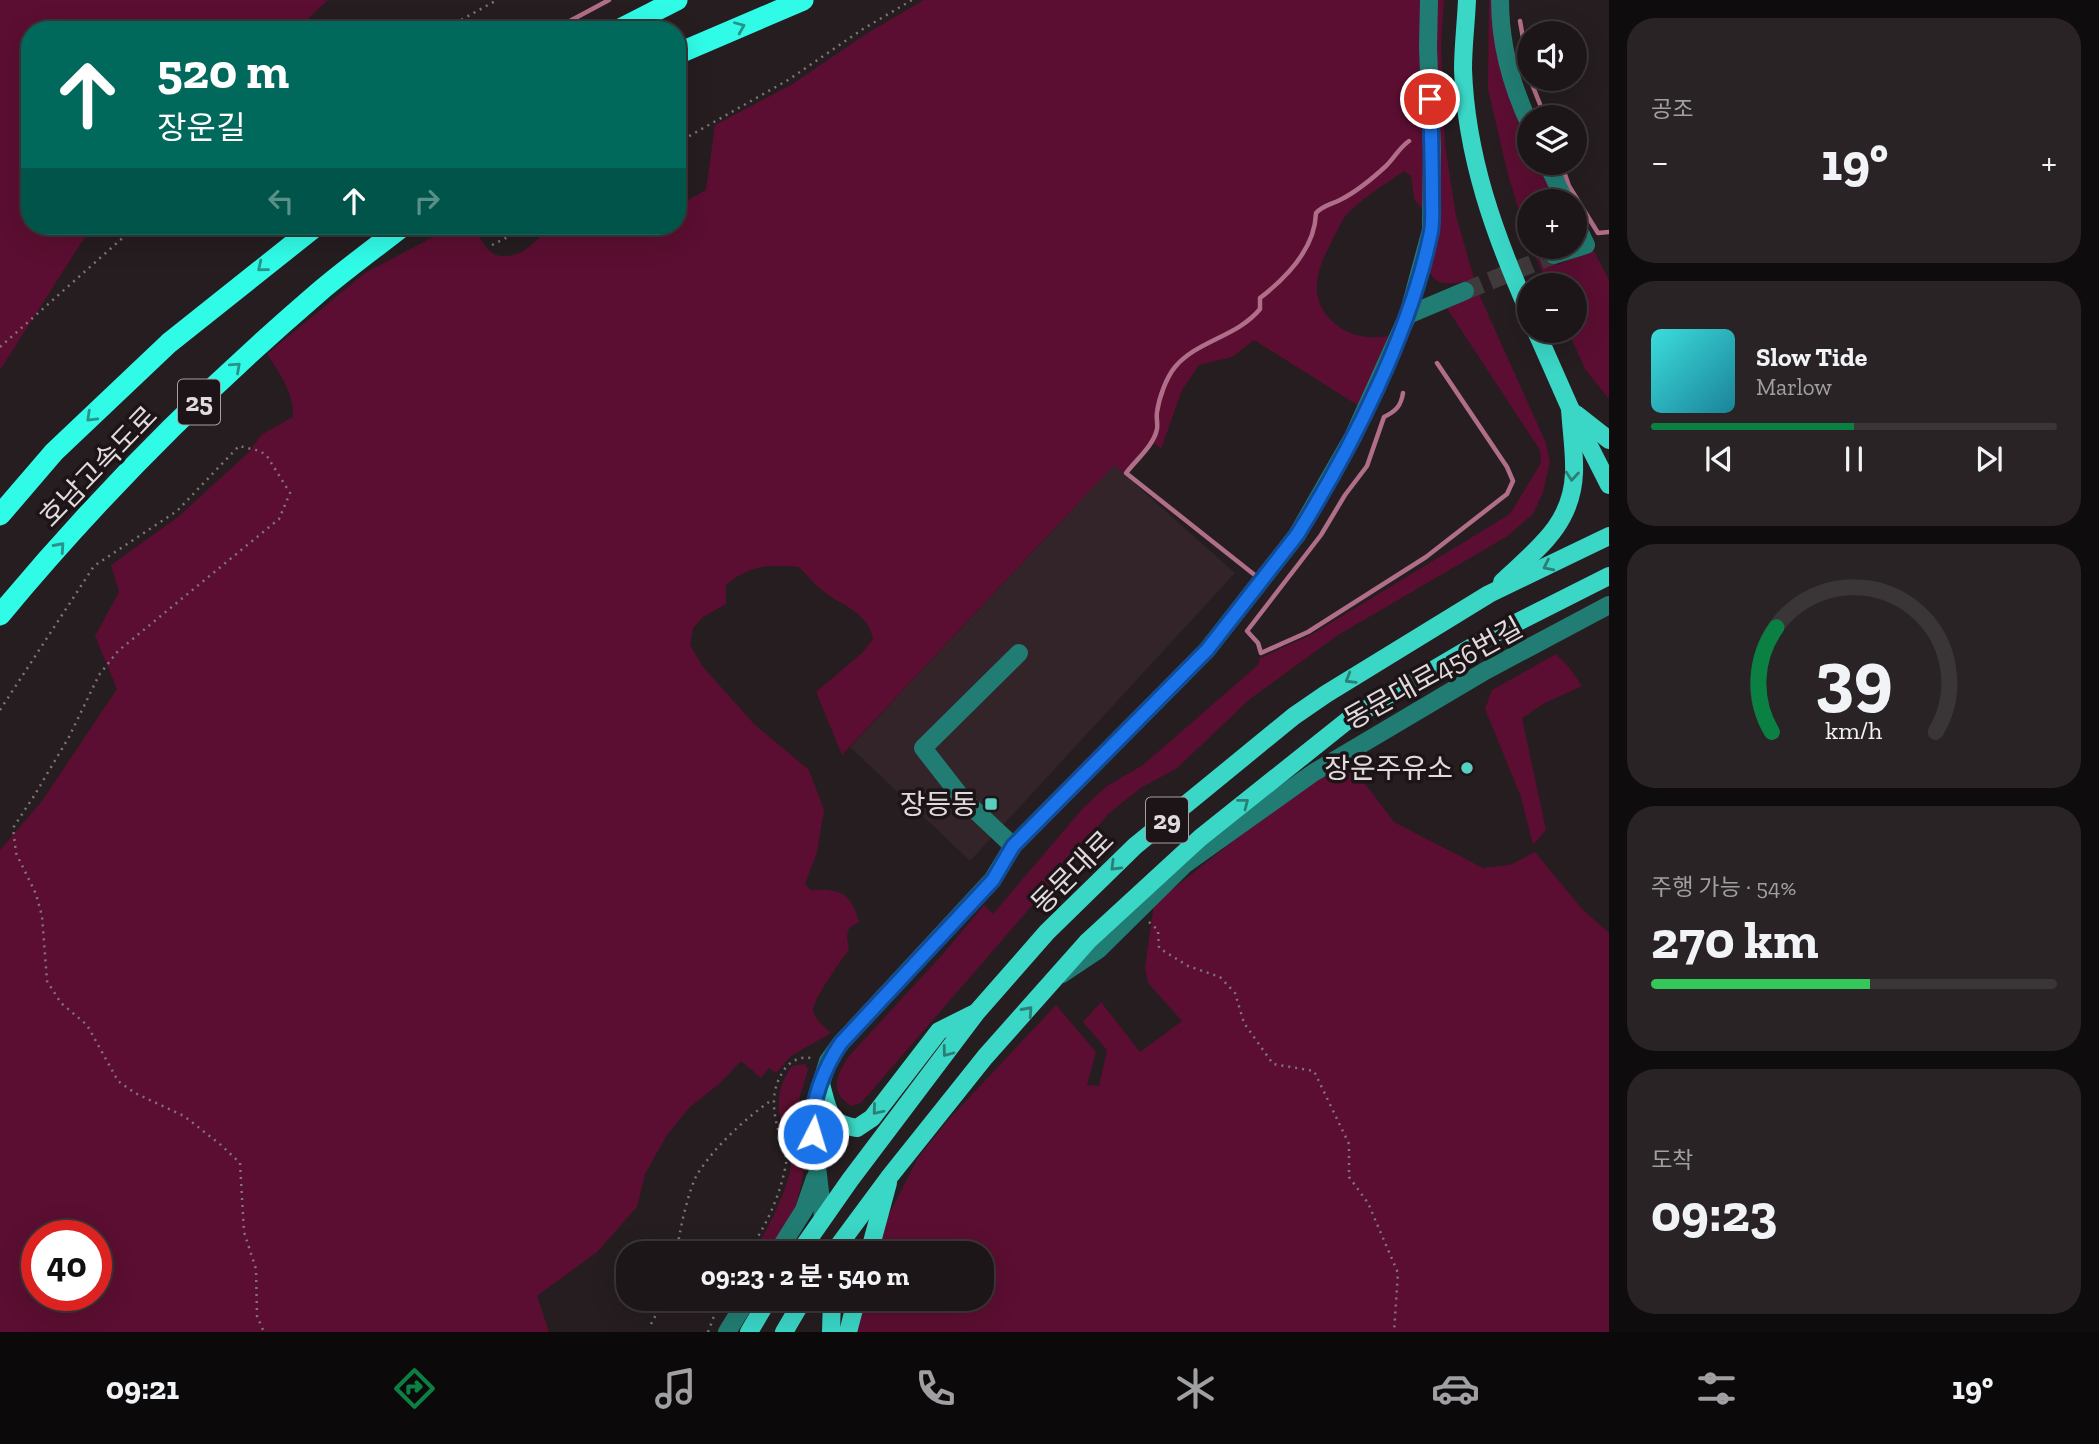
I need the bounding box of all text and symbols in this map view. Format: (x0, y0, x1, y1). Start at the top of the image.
one-way arrow (733, 21, 745, 35)
map controls (1517, 21, 1587, 343)
button: sound (1517, 21, 1587, 91)
text: 520 m (157, 42, 289, 101)
icon: ahead (42, 49, 133, 140)
pin (1400, 69, 1460, 129)
icon: arrive (1411, 80, 1449, 118)
text: 공조 (1651, 95, 1693, 123)
button: layers (1517, 105, 1587, 175)
text: 장운길 (157, 109, 245, 147)
text: 19° (1821, 131, 1888, 193)
text: − (1651, 139, 1669, 185)
text: + (2041, 139, 2057, 185)
icon: left (262, 182, 300, 220)
icon: ahead (335, 182, 373, 220)
icon: right (408, 182, 446, 220)
button: + (1517, 189, 1587, 259)
one-way arrow (258, 259, 271, 271)
button: − (1517, 273, 1587, 343)
text: Slow Tide (1756, 341, 1867, 373)
one-way arrow (228, 363, 241, 375)
text: Marlow (1756, 373, 1832, 401)
road number: 25 (178, 380, 220, 424)
street label: 호남고속도로 (33, 399, 164, 533)
one-way arrow (87, 409, 100, 422)
icon: previous (1700, 440, 1738, 478)
icon: pause (1835, 440, 1873, 478)
icon: next (1970, 440, 2008, 478)
one-way arrow (1565, 471, 1580, 482)
one-way arrow (52, 542, 64, 555)
one-way arrow (1543, 557, 1555, 571)
street label: 동문대로456번길 (1338, 611, 1528, 736)
text: 39 (1815, 633, 1893, 721)
one-way arrow (1345, 670, 1358, 683)
text: km/h (1825, 715, 1883, 745)
place label: 장운주유소 (1324, 752, 1453, 785)
marker: 장운주유소 (1459, 760, 1475, 776)
place label: 장등동 (900, 788, 977, 821)
marker: 장등동 (983, 796, 999, 812)
road number: 29 (1146, 798, 1188, 842)
one-way arrow (1236, 798, 1249, 811)
street label: 동문대로 (1024, 824, 1120, 920)
one-way arrow (1110, 857, 1123, 870)
text: 주행 가능 · 54% (1651, 873, 1796, 901)
text: 270 km (1651, 909, 1819, 971)
one-way arrow (1019, 1006, 1032, 1019)
one-way arrow (942, 1045, 955, 1057)
position arrow (776, 1097, 850, 1171)
one-way arrow (873, 1102, 885, 1115)
text: 도착 (1651, 1146, 1693, 1174)
text: 09:23 (1651, 1182, 1777, 1244)
speed limit sign: 40 (21, 1220, 112, 1311)
text: 09:23 · 2 분 · 540 m (701, 1260, 909, 1292)
icon: directions (390, 1364, 439, 1413)
icon: music (651, 1364, 700, 1413)
icon: phone (911, 1364, 960, 1413)
icon: climate (1171, 1364, 1220, 1413)
icon: car (1431, 1364, 1480, 1413)
icon: filters (1692, 1364, 1741, 1413)
text: 09:21 (106, 1369, 179, 1407)
text: 19° (1952, 1369, 1993, 1407)

